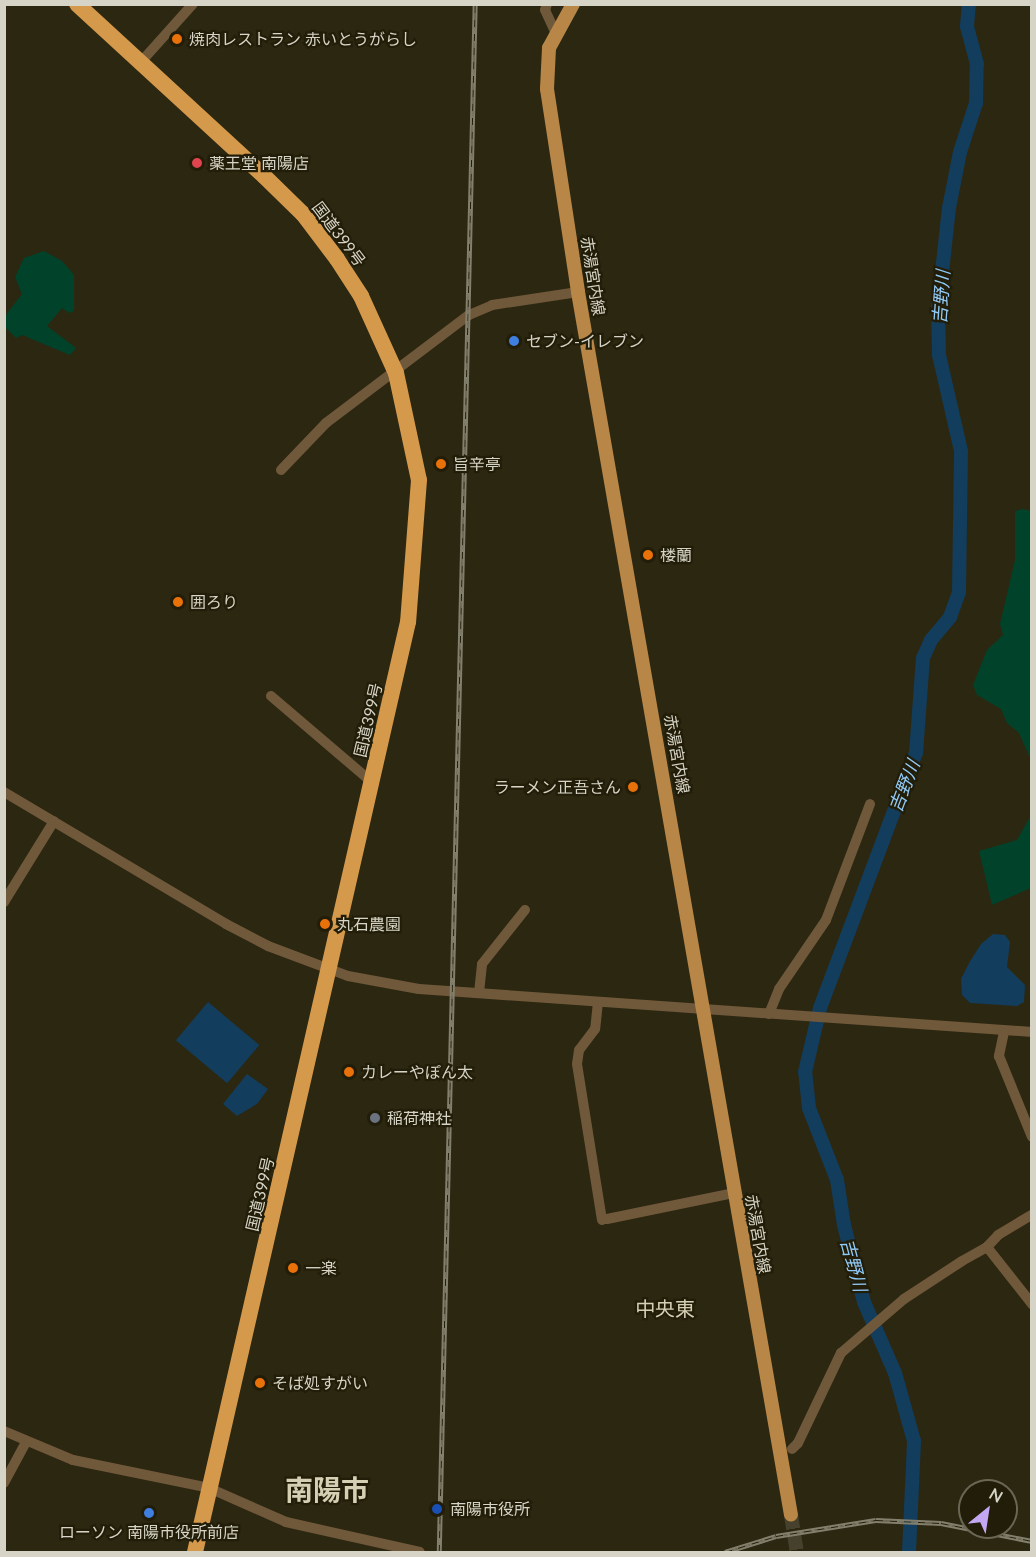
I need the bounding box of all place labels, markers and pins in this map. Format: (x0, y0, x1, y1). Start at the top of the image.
place label: 焼肉レストラン 赤いとうがらし (189, 29, 417, 49)
marker: 焼肉レストラン 赤いとうがらし (170, 32, 184, 46)
place label: 薬王堂 南陽店 (209, 153, 309, 173)
marker: 薬王堂 南陽店 (190, 156, 204, 170)
place label: セブン-イレブン (526, 331, 644, 351)
marker: セブン-イレブン (507, 334, 521, 348)
place label: 旨辛亭 (453, 454, 501, 474)
marker: 旨辛亭 (434, 457, 448, 471)
place label: 楼蘭 (660, 545, 692, 565)
marker: 楼蘭 (641, 548, 655, 562)
place label: 囲ろり (190, 592, 238, 612)
marker: 囲ろり (171, 595, 185, 609)
place label: ラーメン正吾さん (493, 777, 621, 797)
marker: ラーメン正吾さん (626, 780, 640, 794)
place label: 丸石農園 (337, 914, 401, 934)
marker: 丸石農園 (318, 917, 332, 931)
place label: カレーやぽん太 (361, 1062, 473, 1082)
marker: カレーやぽん太 (342, 1065, 356, 1079)
place label: 稲荷神社 (387, 1108, 451, 1128)
marker: 稲荷神社 (368, 1111, 382, 1125)
place label: 一楽 (305, 1258, 337, 1278)
marker: 一楽 (286, 1261, 300, 1275)
place label: そば処すがい (272, 1373, 368, 1393)
marker: そば処すがい (253, 1376, 267, 1390)
place label: 南陽市役所 (450, 1499, 530, 1519)
marker: 南陽市役所 (428, 1500, 446, 1518)
marker: ローソン 南陽市役所前店 (142, 1506, 156, 1520)
place label: ローソン 南陽市役所前店 (59, 1522, 239, 1542)

